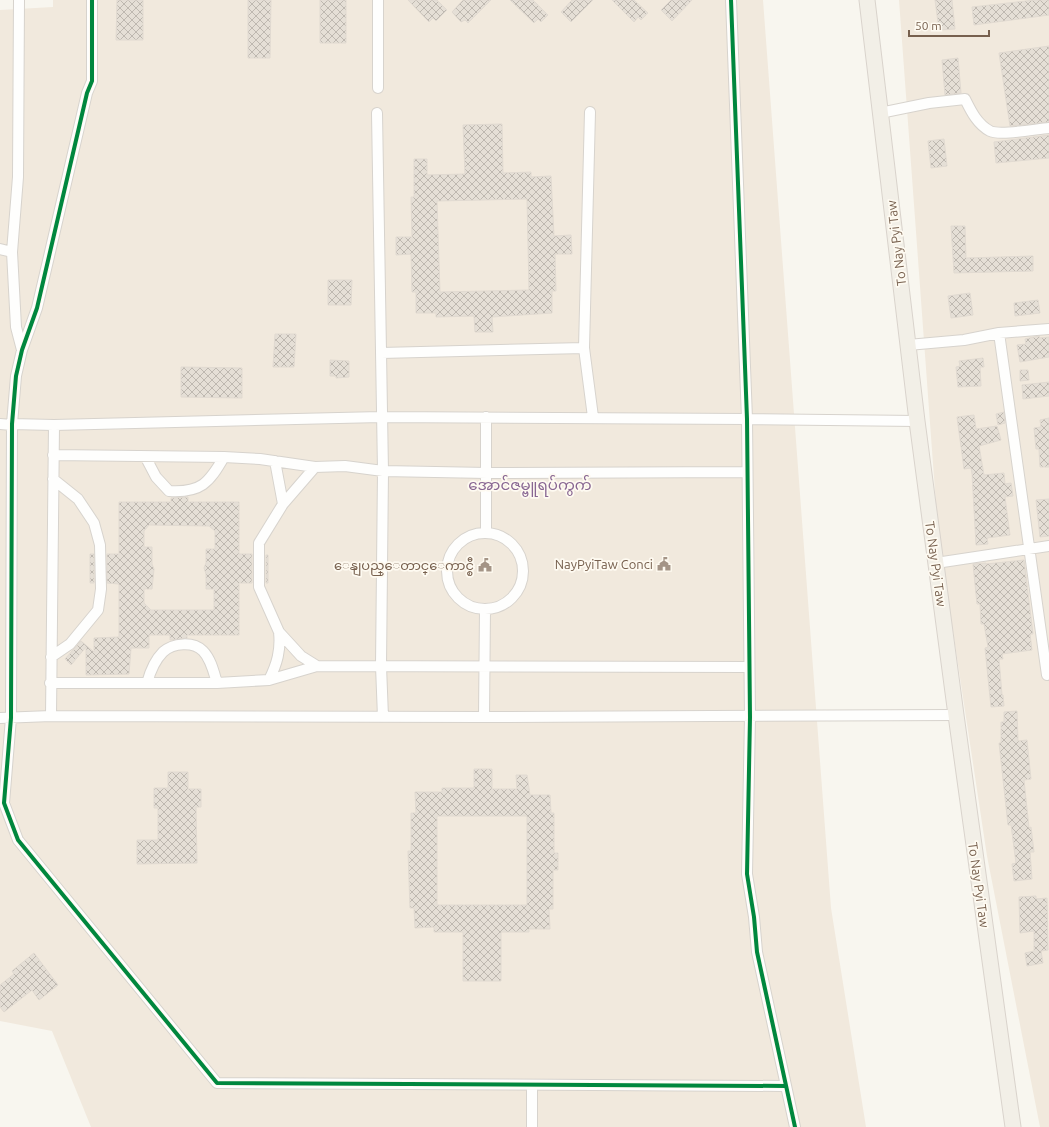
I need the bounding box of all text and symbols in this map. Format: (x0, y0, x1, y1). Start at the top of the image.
scale bar (909, 12, 989, 38)
text: 50 m (915, 19, 942, 32)
street label: To Nay Pyi Taw (884, 199, 908, 287)
district label: အောင်ဇမ္ဗူရပ်ကွက် (468, 475, 592, 497)
street label: To Nay Pyi Taw (923, 520, 949, 608)
public building icon: NayPyiTaw Conci (656, 556, 672, 572)
place label: ေနျပည္ေတာင္ေကာင္စီ (334, 557, 474, 577)
public building icon: ေနျပည္ေတာင္ေကာင္စီ (477, 557, 493, 573)
place label: NayPyiTaw Conci (555, 557, 653, 571)
street label: To Nay Pyi Taw (966, 841, 992, 929)

